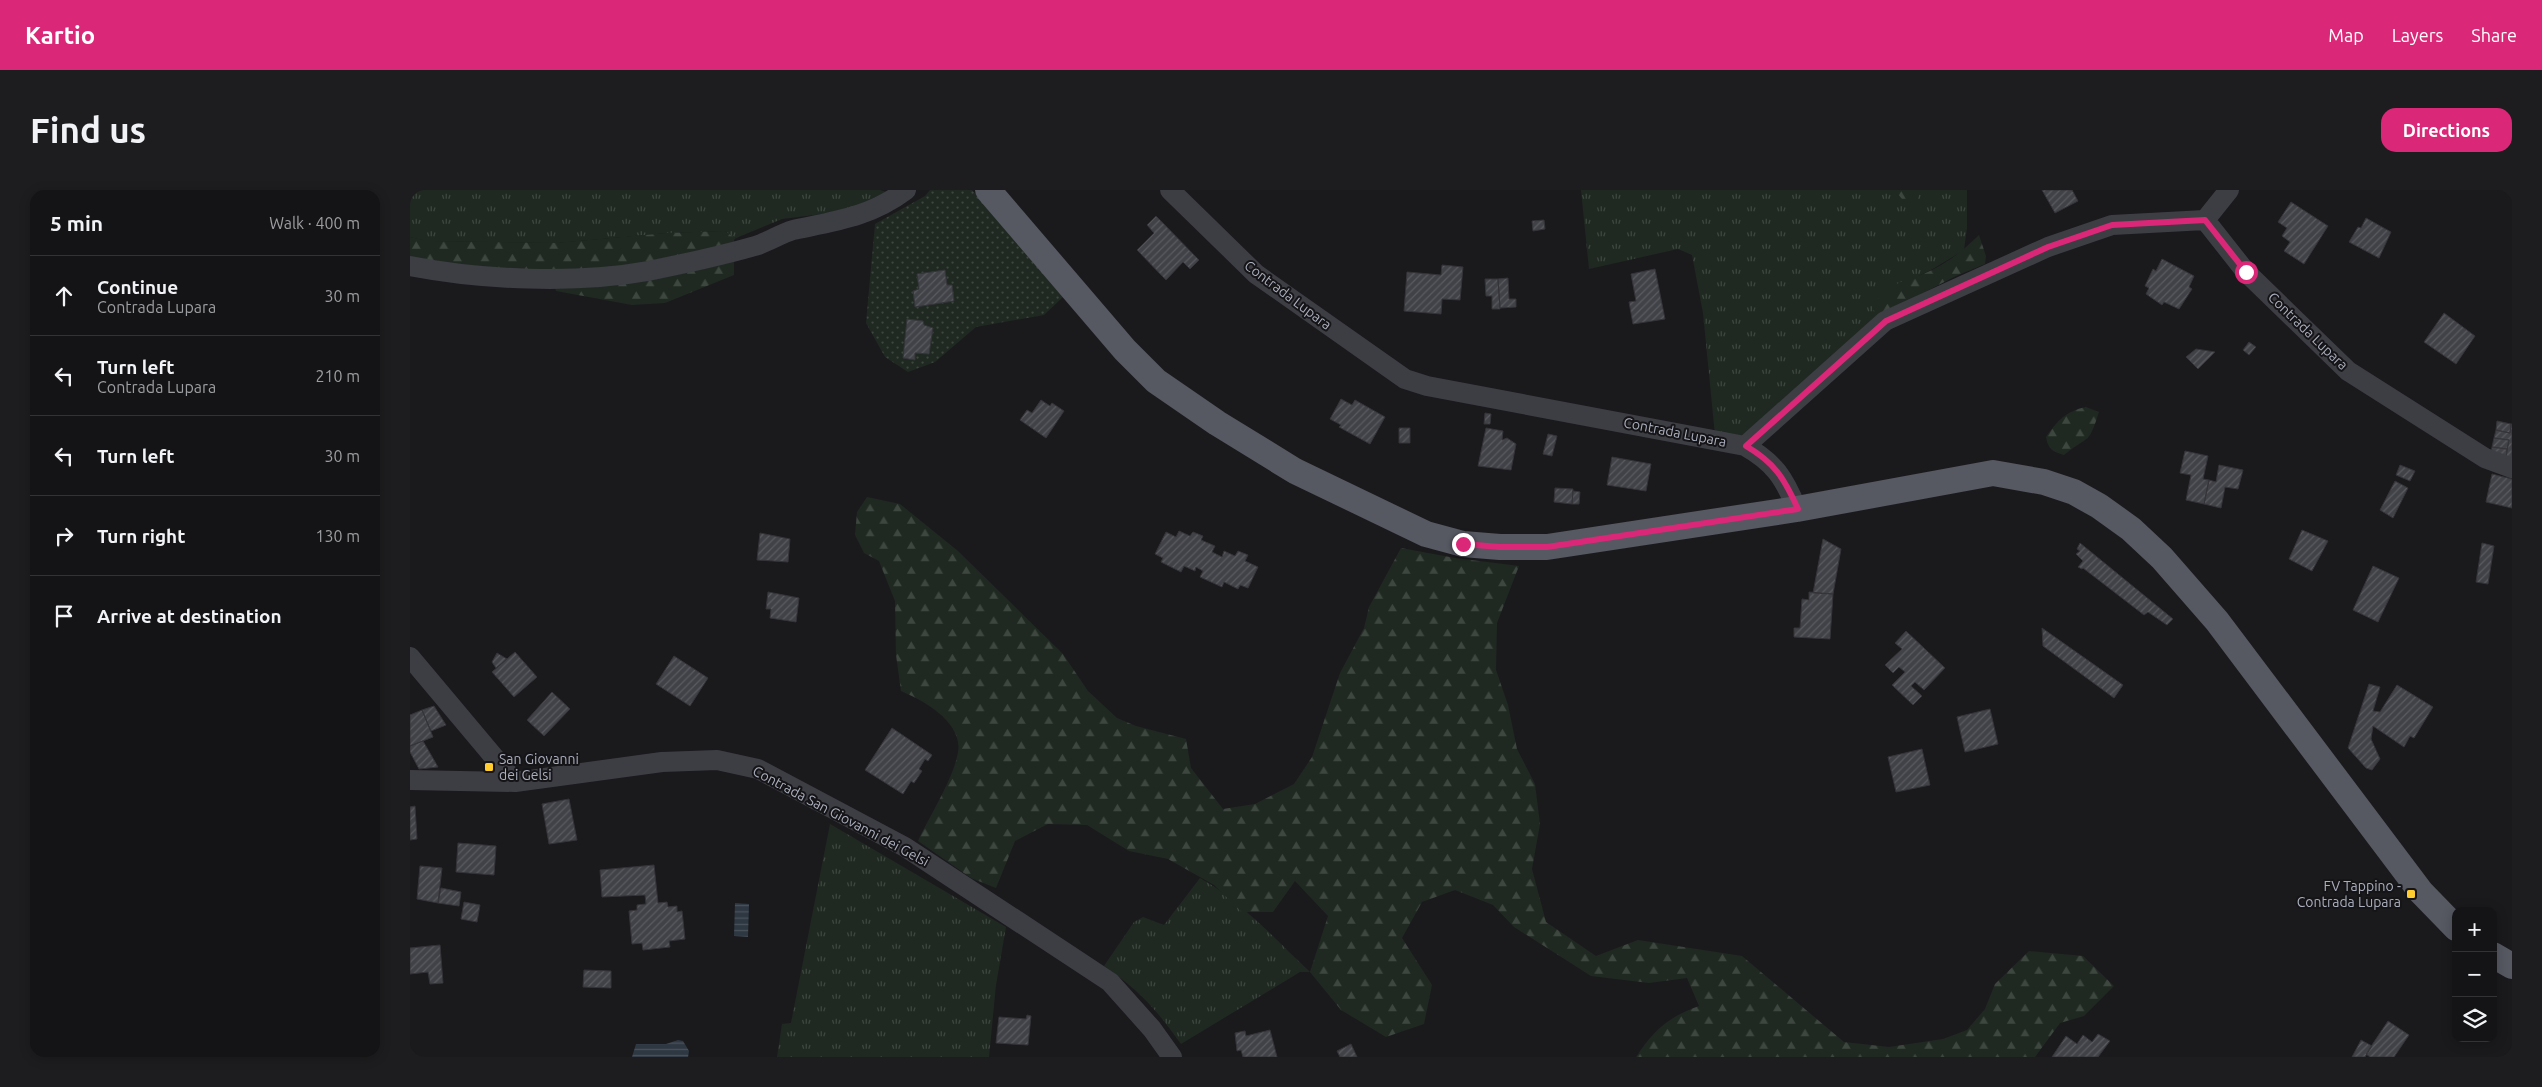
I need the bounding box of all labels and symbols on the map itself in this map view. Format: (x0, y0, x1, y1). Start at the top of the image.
street label: Contrada Lupara (1242, 257, 1334, 333)
route start (2235, 261, 2258, 284)
street label: Contrada Lupara (2265, 289, 2351, 373)
street label: Contrada Lupara (1622, 414, 1728, 450)
route end (1452, 533, 1475, 556)
place label: San Giovanni dei Gelsi (499, 751, 579, 783)
marker: San Giovanni dei Gelsi (483, 761, 495, 773)
street label: Contrada San Giovanni dei Gelsi (750, 763, 932, 869)
place label: FV Tappino - Contrada Lupara (2297, 878, 2401, 910)
marker: FV Tappino - Contrada Lupara (2405, 888, 2417, 900)

